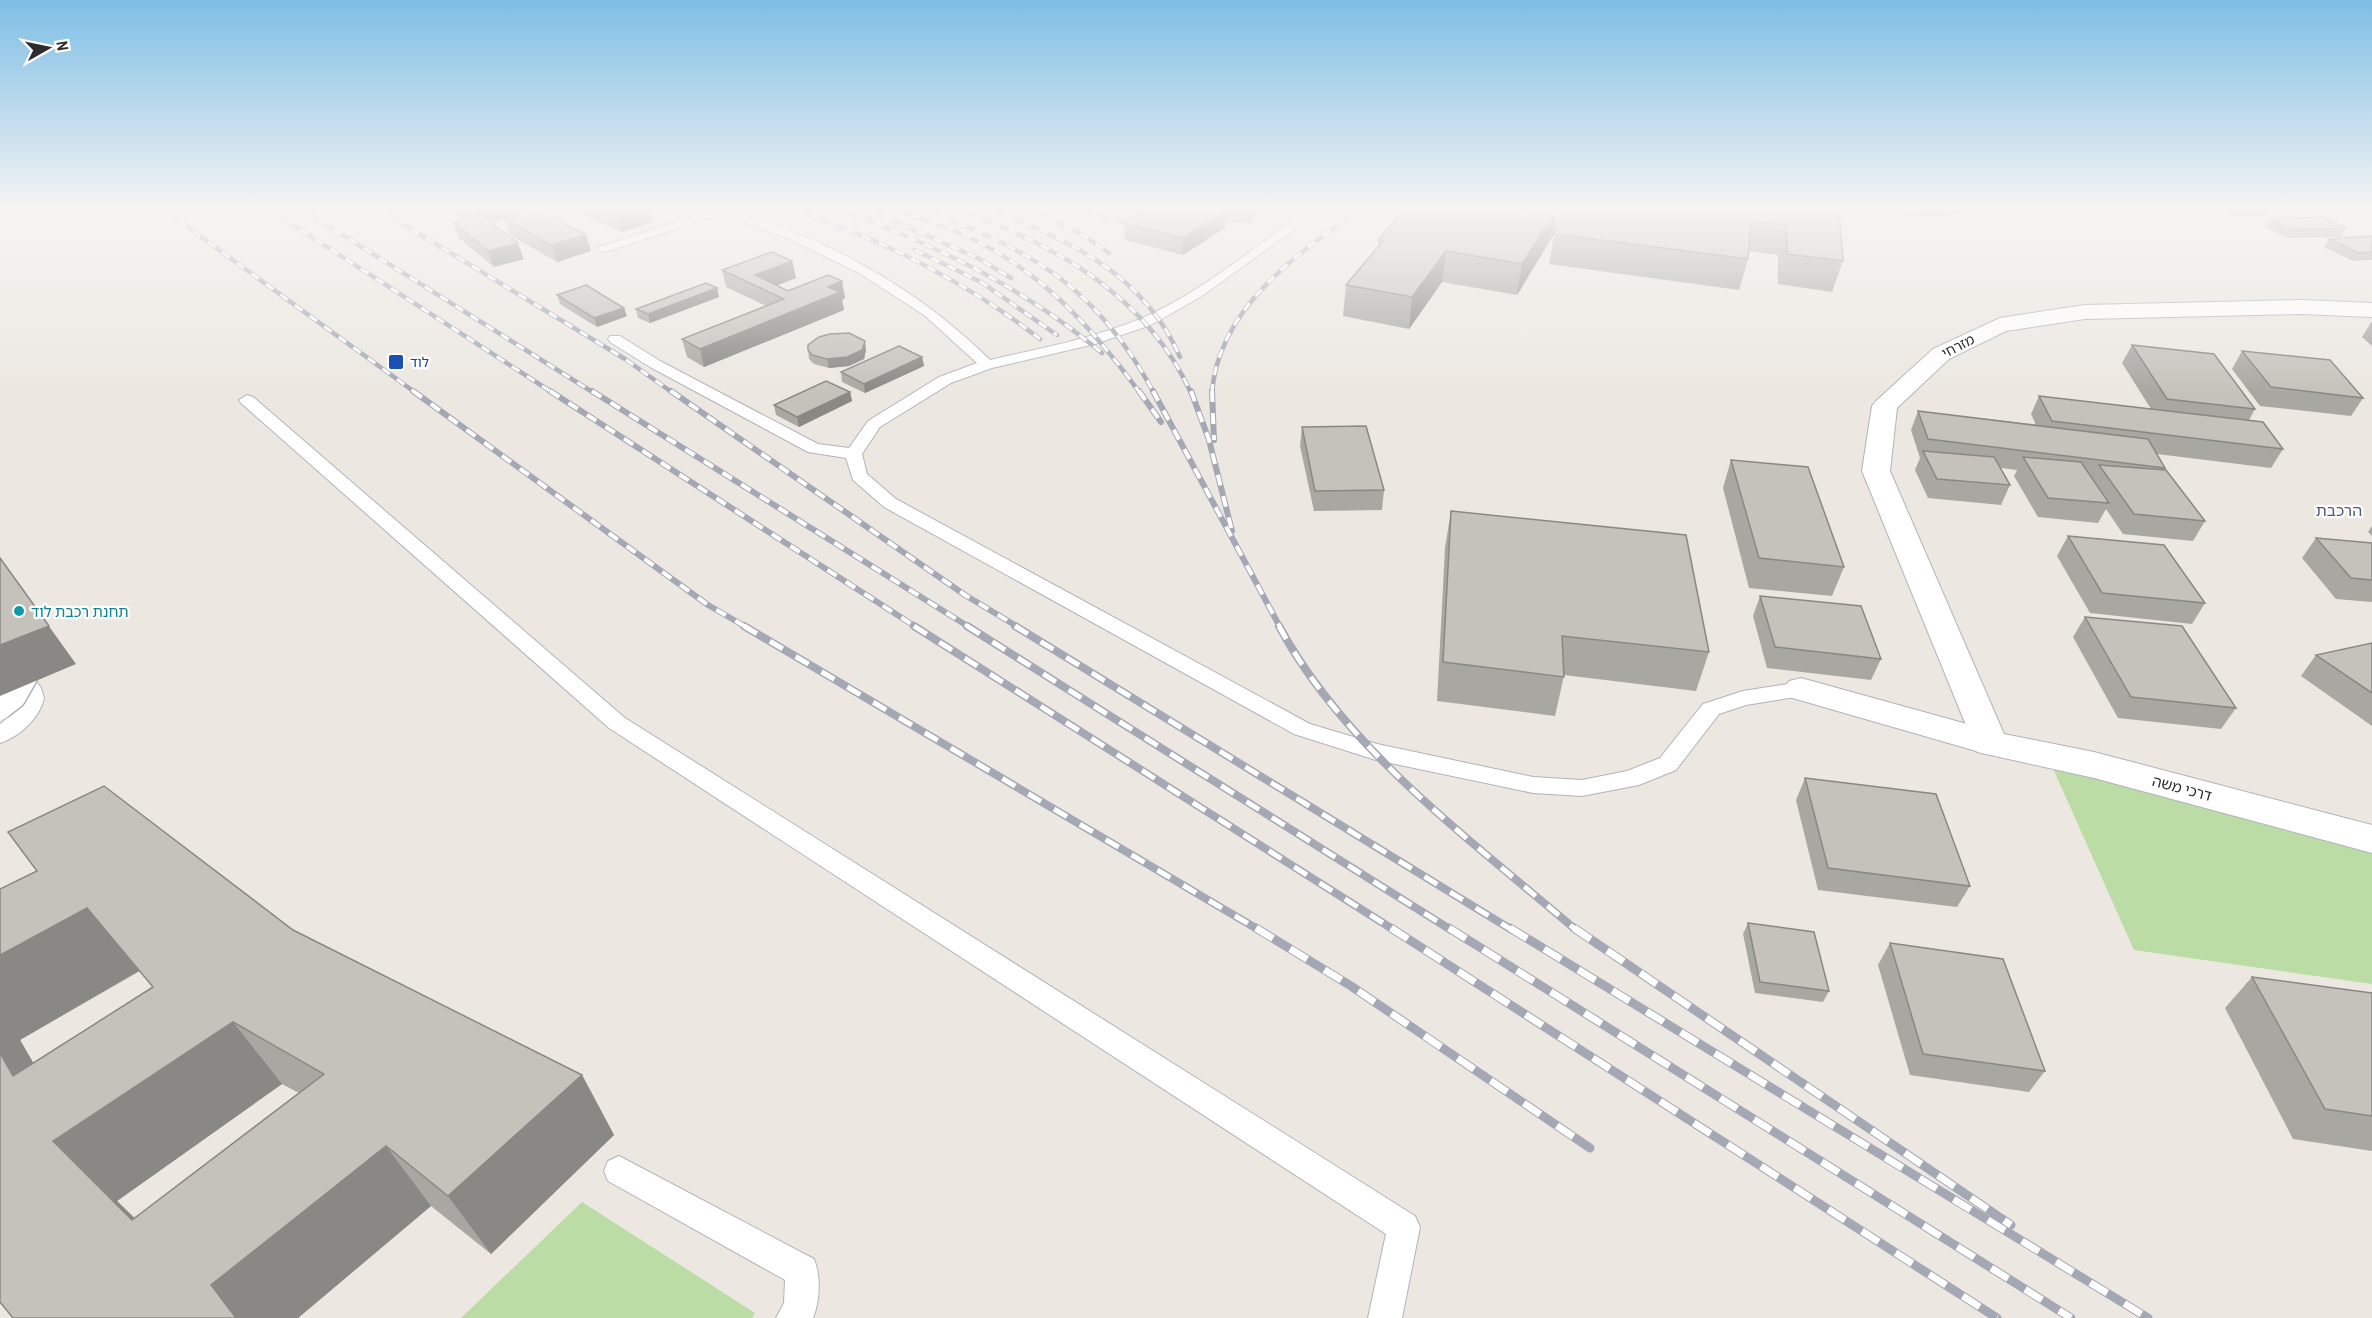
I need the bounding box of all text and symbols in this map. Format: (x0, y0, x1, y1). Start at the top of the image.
north arrow (18, 18, 78, 78)
text: N (51, 39, 74, 52)
street label: מזרחי (1939, 330, 1977, 362)
marker: לוד (387, 353, 405, 371)
place label: לוד (410, 353, 429, 371)
district label: הרכבת (2316, 499, 2362, 521)
place label: תחנת רכבת לוד (31, 601, 129, 622)
marker: תחנת רכבת לוד (12, 604, 26, 618)
street label: דרכי משה (2150, 770, 2214, 806)

